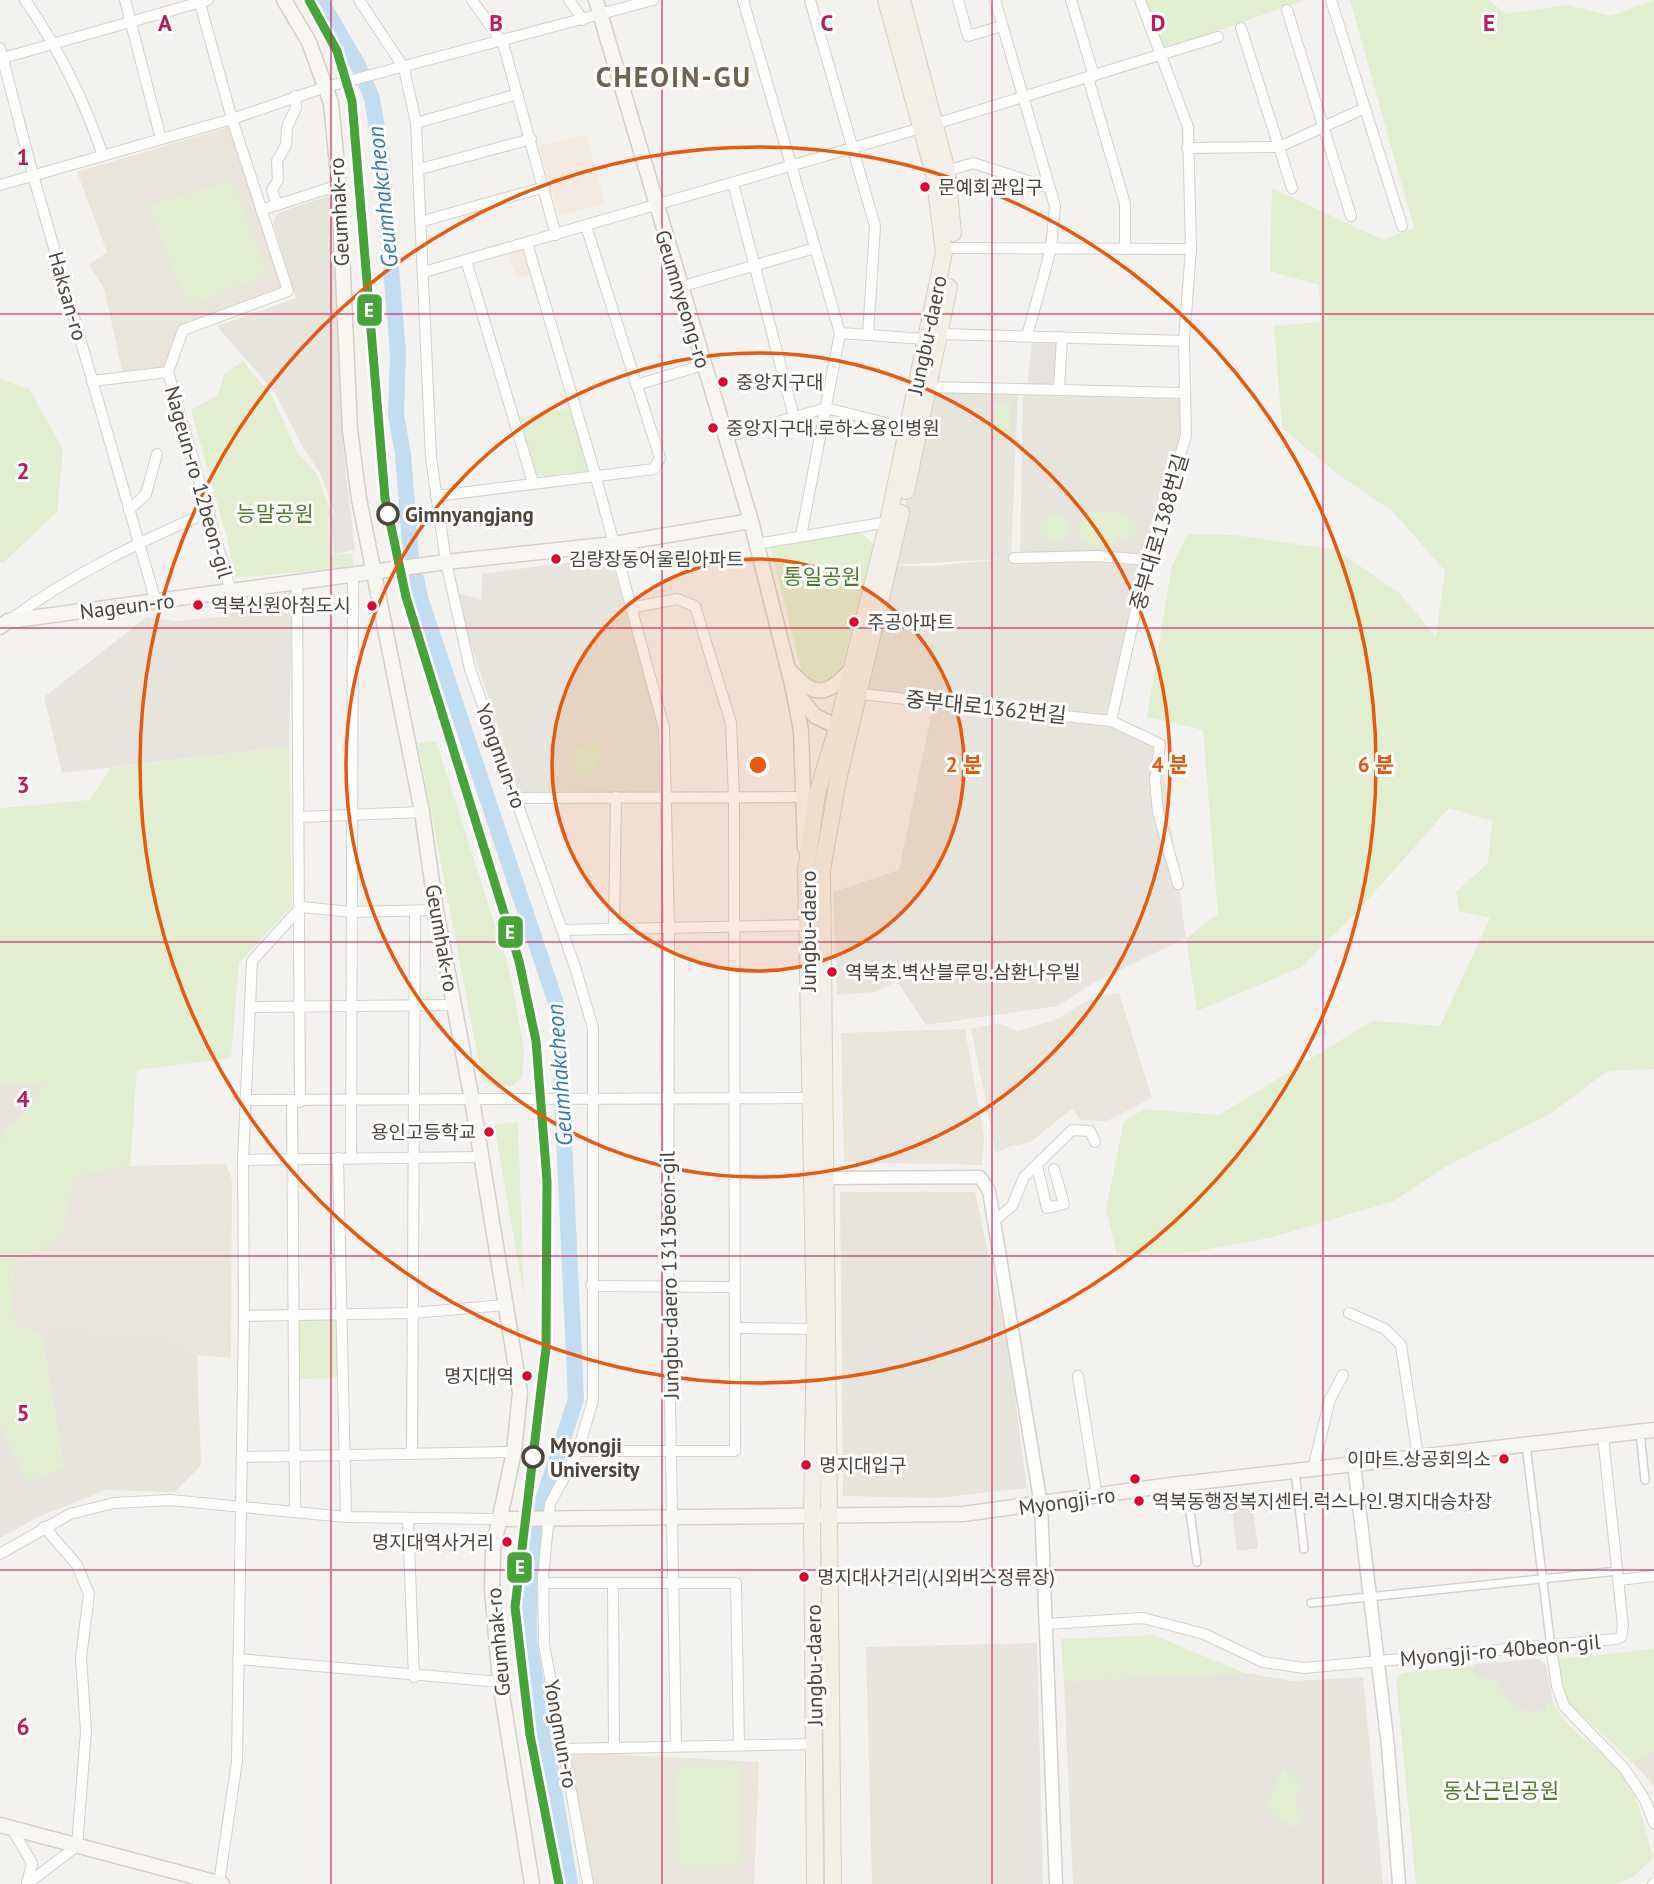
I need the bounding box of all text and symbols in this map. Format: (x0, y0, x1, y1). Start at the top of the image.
text: A (158, 8, 172, 37)
text: B (489, 8, 503, 37)
text: C (821, 8, 834, 37)
text: D (1151, 8, 1165, 37)
text: E (1483, 8, 1495, 37)
district label: CHEOIN-GU (596, 58, 752, 95)
water label: Geumhakcheon (360, 125, 404, 269)
text: 1 (16, 142, 30, 171)
street label: Geumhak-ro (323, 157, 355, 267)
place label: 문예회관입구 (938, 175, 1043, 199)
marker: 문예회관입구 (918, 180, 932, 194)
street label: Geumnyeong-ro (649, 227, 717, 371)
street label: Haksan-ro (42, 248, 94, 344)
street label: Jungbu-daero (901, 273, 953, 398)
line badge: E (356, 293, 383, 327)
text: E (364, 298, 374, 322)
place label: 중앙지구대 (736, 370, 823, 394)
marker: 중앙지구대 (716, 375, 730, 389)
street label: Nageun-ro 12beon-gil (159, 383, 239, 581)
place label: 중앙지구대.로하스용인병원 (726, 416, 940, 440)
marker: 중앙지구대.로하스용인병원 (706, 421, 720, 435)
street label: 중부대로1388번길 (1124, 451, 1194, 613)
text: 2 (16, 456, 30, 485)
park label: 능말공원 (236, 500, 314, 527)
place label: Gimnyangjang (405, 501, 534, 528)
marker: Gimnyangjang (377, 503, 399, 525)
place label: 김량장동어울림아파트 (569, 547, 744, 571)
marker: 김량장동어울림아파트 (549, 552, 563, 566)
park label: 통일공원 (783, 563, 861, 590)
street label: Nageun-ro (78, 587, 176, 625)
place label: 역북신원아침도시 (211, 593, 351, 617)
marker: 역북신원아침도시 (191, 598, 205, 612)
unlabelled marker (365, 599, 379, 613)
place label: 주공아파트 (867, 610, 954, 634)
marker: 주공아파트 (847, 615, 861, 629)
street label: 중부대로1362번길 (904, 685, 1068, 729)
street label: Yongmun-ro (470, 700, 532, 812)
text: 2 분 (946, 751, 982, 778)
text: 4 분 (1152, 751, 1188, 778)
text: 6 분 (1358, 751, 1394, 778)
centre of rings (746, 753, 770, 777)
text: 3 (16, 770, 30, 799)
street label: Jungbu-daero (795, 870, 822, 993)
street label: Geumhak-ro (419, 882, 465, 994)
line badge: E (497, 915, 524, 949)
text: E (505, 920, 515, 944)
place label: 역북초.벽산블루밍.삼환나우빌 (845, 960, 1080, 984)
marker: 역북초.벽산블루밍.삼환나우빌 (825, 965, 839, 979)
water label: Geumhakcheon (540, 1003, 578, 1147)
text: 4 (16, 1084, 30, 1113)
place label: 용인고등학교 (371, 1120, 476, 1144)
marker: 용인고등학교 (482, 1125, 496, 1139)
street label: Jungbu-daero 1313beon-gil (653, 1151, 685, 1400)
place label: 명지대역 (444, 1364, 514, 1388)
marker: 명지대역 (520, 1369, 534, 1383)
text: 5 (16, 1398, 30, 1427)
place label: Myongji University (550, 1432, 641, 1483)
marker: Myongji University (522, 1446, 544, 1468)
place label: 이마트.상공회의소 (1347, 1447, 1491, 1471)
marker: 이마트.상공회의소 (1497, 1452, 1511, 1466)
place label: 명지대입구 (819, 1453, 906, 1477)
marker: 명지대입구 (799, 1458, 813, 1472)
unlabelled marker (1128, 1472, 1142, 1486)
street label: Myongji-ro (1017, 1481, 1117, 1521)
place label: 역북동행정복지센터.럭스나인.명지대승차장 (1152, 1489, 1492, 1513)
marker: 역북동행정복지센터.럭스나인.명지대승차장 (1132, 1494, 1146, 1508)
place label: 명지대역사거리 (372, 1530, 494, 1554)
marker: 명지대역사거리 (500, 1535, 514, 1549)
line badge: E (506, 1551, 533, 1584)
text: E (515, 1555, 525, 1579)
place label: 명지대사거리(시외버스정류장) (817, 1565, 1055, 1589)
marker: 명지대사거리(시외버스정류장) (797, 1570, 811, 1584)
street label: Geumhak-ro (480, 1587, 516, 1697)
street label: Jungbu-daero (799, 1604, 829, 1727)
street label: Myongji-ro 40beon-gil (1399, 1628, 1601, 1672)
street label: Yongmun-ro (538, 1678, 584, 1790)
text: 6 (16, 1712, 30, 1741)
park label: 동산근린공원 (1443, 1777, 1559, 1804)

